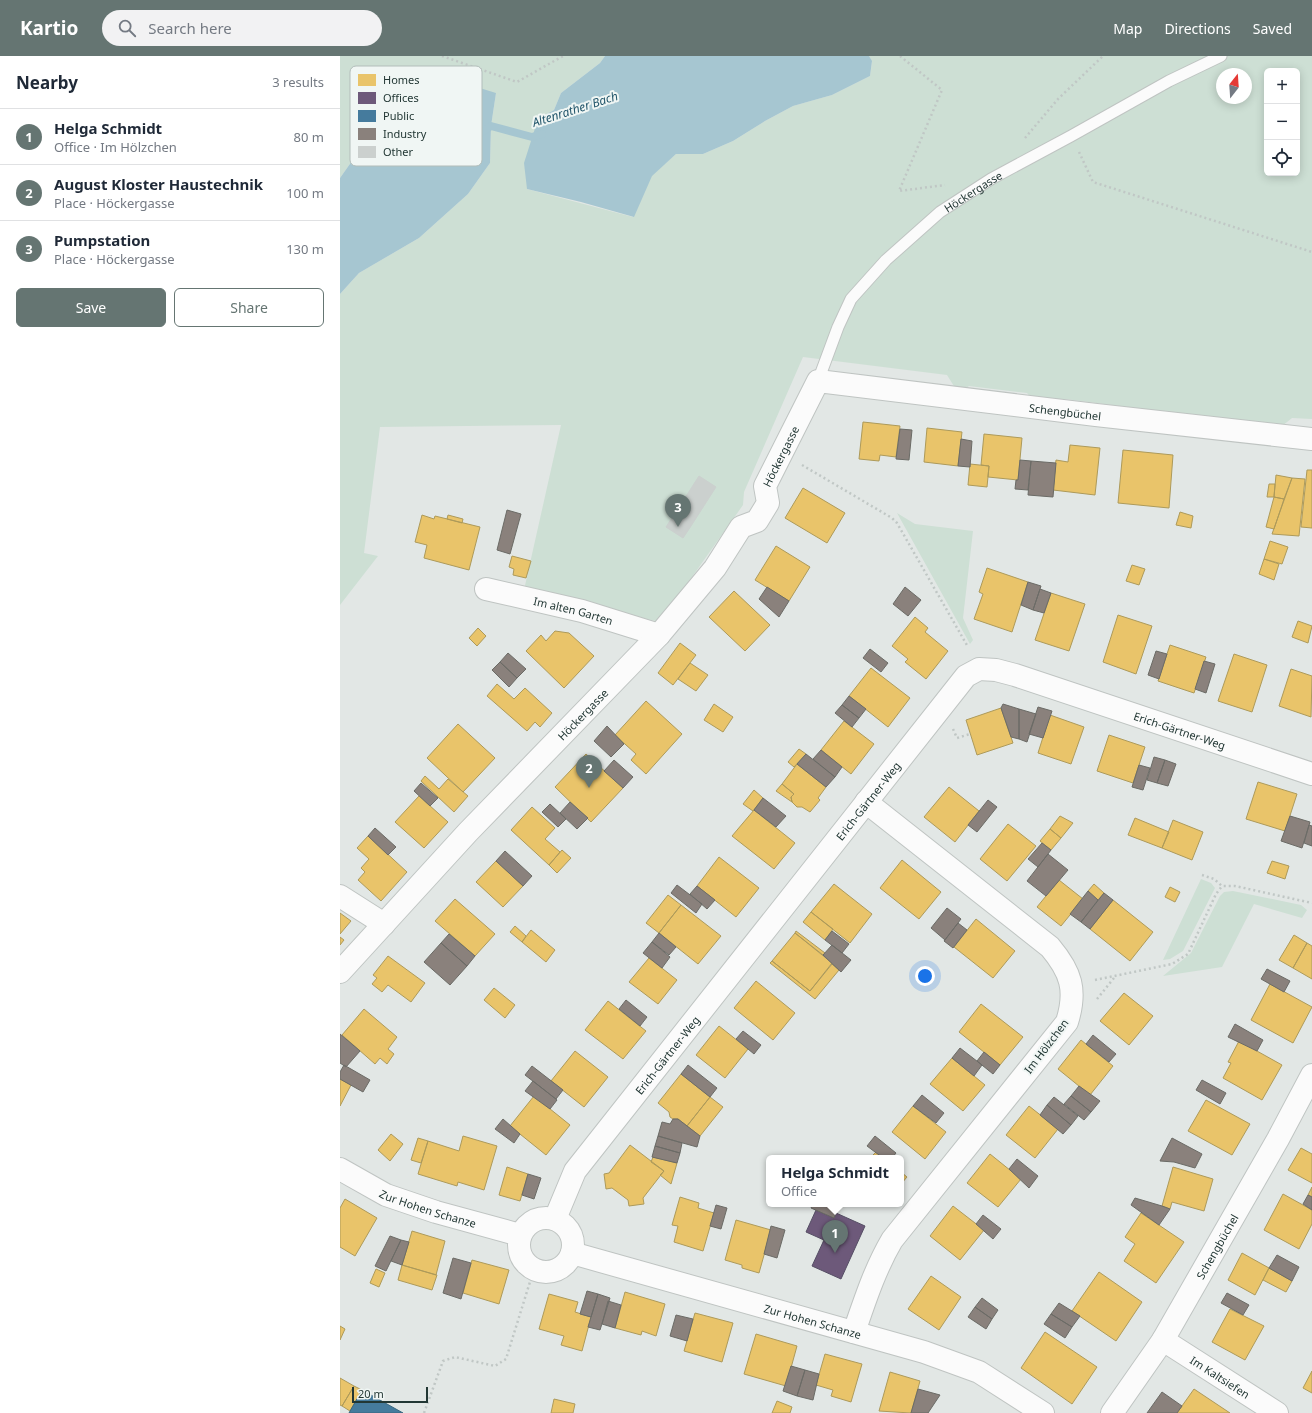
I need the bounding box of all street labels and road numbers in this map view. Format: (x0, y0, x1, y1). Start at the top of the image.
street label: Höckergasse (941, 167, 1005, 215)
street label: Schengbüchel (1028, 399, 1102, 423)
street label: Höckergasse (758, 423, 802, 489)
street label: Im alten Garten (532, 593, 615, 628)
street label: Höckergasse (554, 685, 611, 743)
street label: Erich-Gärtner-Weg (1132, 708, 1228, 752)
street label: Erich-Gärtner-Weg (832, 758, 903, 843)
street label: Erich-Gärtner-Weg (631, 1013, 702, 1097)
street label: Im Hölzchen (1021, 1016, 1071, 1076)
street label: Zur Hohen Schanze (377, 1185, 478, 1230)
street label: Schengbüchel (1192, 1211, 1241, 1282)
street label: Zur Hohen Schanze (762, 1300, 863, 1342)
street label: Im Kaltsiefen (1188, 1352, 1253, 1401)

